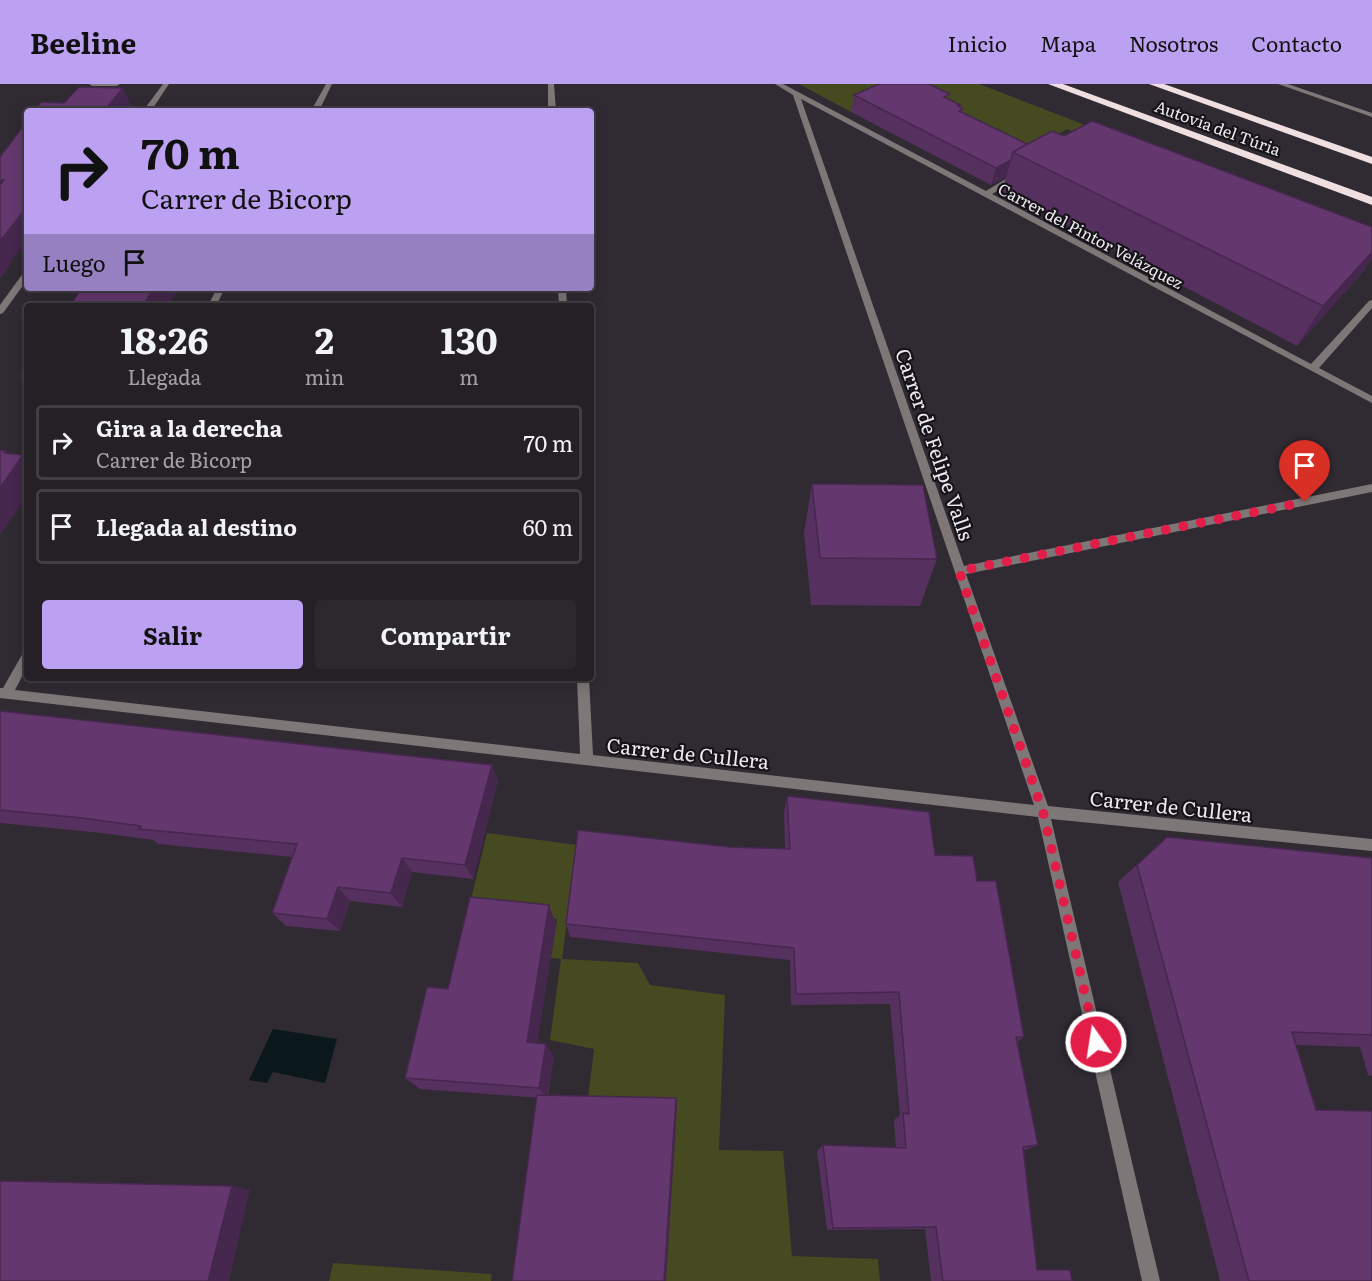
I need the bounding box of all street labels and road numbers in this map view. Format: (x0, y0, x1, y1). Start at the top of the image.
street label: Autovia del Túria (1152, 93, 1285, 161)
street label: Carrer del Pintor Velázquez (994, 176, 1188, 294)
street label: Carrer de Felipe Valls (889, 344, 983, 544)
street label: Carrer de Cullera (605, 729, 771, 775)
street label: Carrer de Cullera (1088, 782, 1254, 828)

